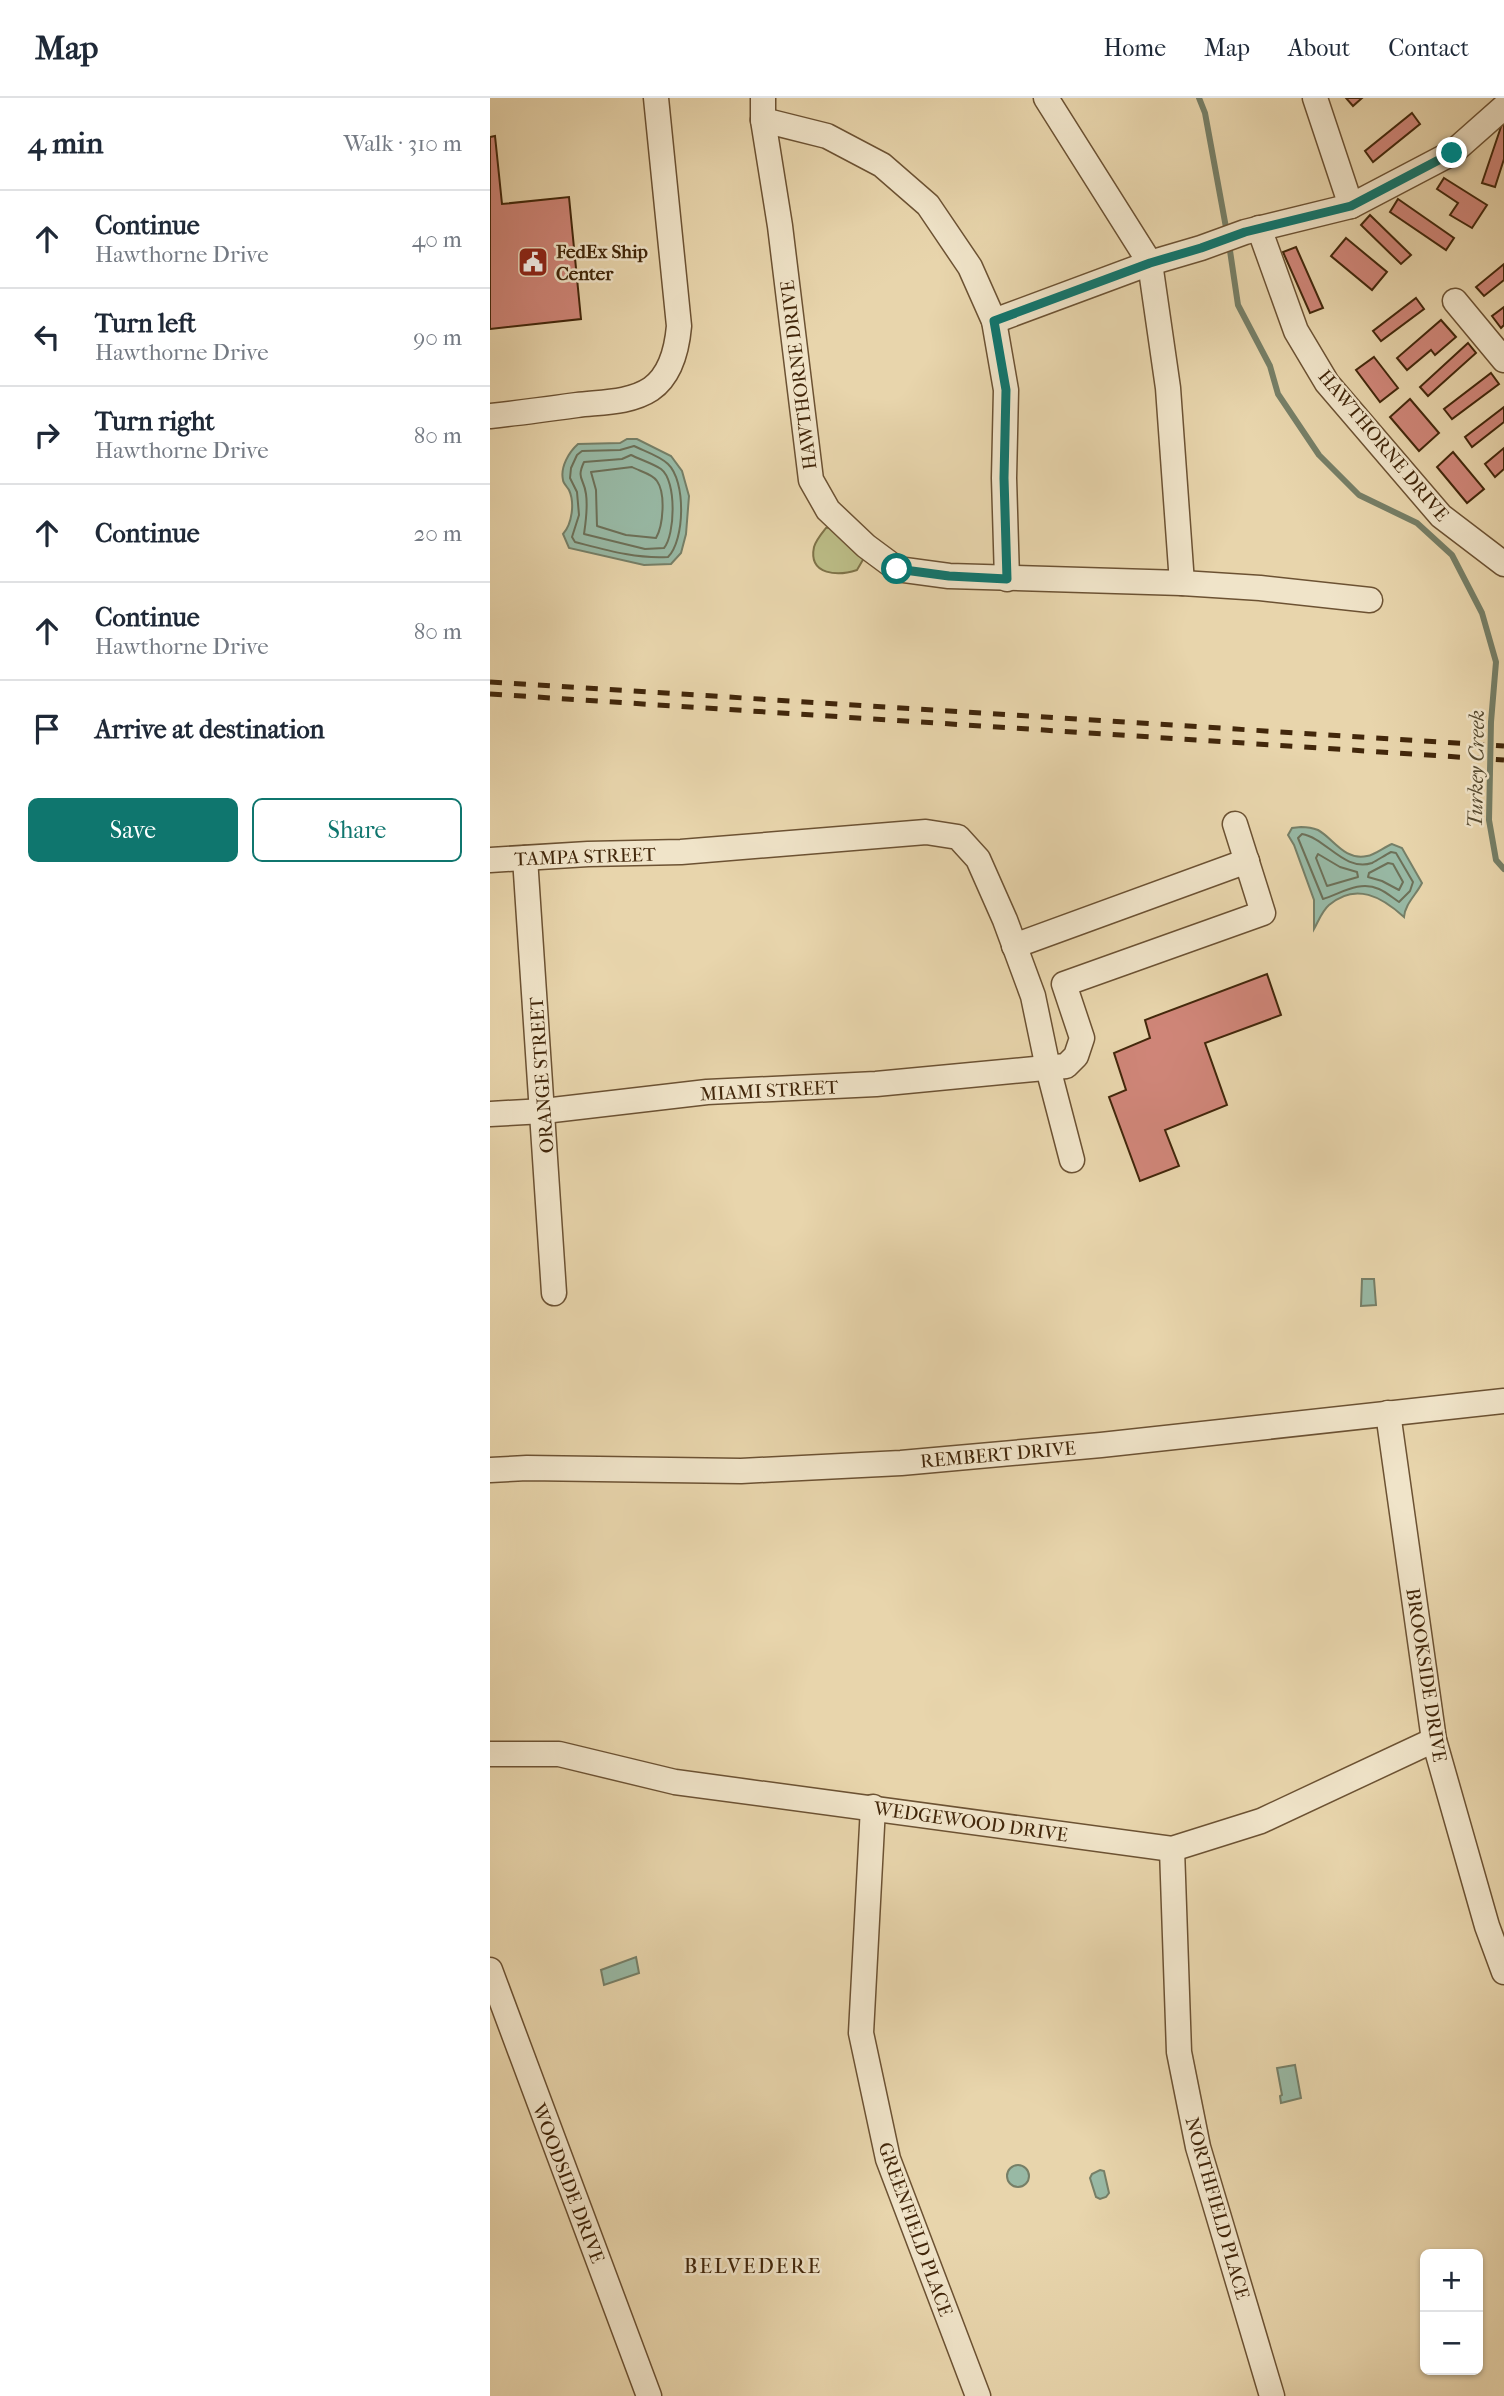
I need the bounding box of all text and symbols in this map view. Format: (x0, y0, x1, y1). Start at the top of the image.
text: Map (35, 29, 98, 68)
text: Home (1104, 34, 1166, 62)
text: Map (1204, 34, 1250, 62)
text: About (1288, 34, 1350, 62)
text: Contact (1388, 34, 1469, 62)
text: 4 min (28, 126, 103, 161)
text: Walk · 310 m (343, 130, 462, 157)
route end (1436, 137, 1467, 168)
text: Continue (95, 210, 200, 241)
icon: ahead (28, 220, 66, 258)
text: 40 m (412, 226, 462, 253)
text: Hawthorne Drive (95, 241, 269, 268)
place label: FedEx Ship Center (555, 241, 648, 285)
public building icon: FedEx Ship Center (516, 245, 550, 279)
street label: HAWTHORNE DRIVE (776, 278, 822, 471)
text: Turn left (95, 308, 196, 339)
icon: left (28, 318, 66, 356)
text: 90 m (413, 324, 462, 351)
text: Hawthorne Drive (95, 339, 269, 366)
street label: HAWTHORNE DRIVE (1313, 365, 1453, 526)
text: Turn right (95, 406, 215, 437)
icon: right (28, 416, 66, 454)
text: 80 m (414, 422, 462, 449)
text: Hawthorne Drive (95, 437, 269, 464)
icon: ahead (28, 514, 66, 552)
text: Continue (95, 518, 200, 549)
text: 20 m (413, 520, 462, 547)
route start (881, 553, 912, 584)
text: Continue (95, 602, 200, 633)
icon: ahead (28, 612, 66, 650)
text: 80 m (414, 618, 462, 645)
text: Hawthorne Drive (95, 633, 269, 660)
icon: arrive (28, 710, 66, 748)
water label: Turkey Creek (1463, 710, 1489, 828)
text: Arrive at destination (95, 714, 325, 745)
button: Save (28, 798, 238, 862)
button: Share (252, 798, 462, 862)
street label: TAMPA STREET (514, 844, 656, 870)
street label: ORANGE STREET (526, 996, 558, 1154)
street label: MIAMI STREET (699, 1076, 839, 1106)
street label: REMBERT DRIVE (919, 1437, 1077, 1473)
street label: BROOKSIDE DRIVE (1401, 1587, 1451, 1764)
street label: WEDGEWOOD DRIVE (871, 1797, 1070, 1847)
street label: WOODSIDE DRIVE (527, 2100, 609, 2267)
street label: NORTHFIELD PLACE (1180, 2115, 1254, 2302)
street label: GREENFIELD PLACE (873, 2139, 957, 2320)
map controls (1420, 2249, 1483, 2375)
button: + (1420, 2249, 1483, 2312)
district label: BELVEDERE (684, 2254, 822, 2278)
button: − (1420, 2312, 1483, 2375)

